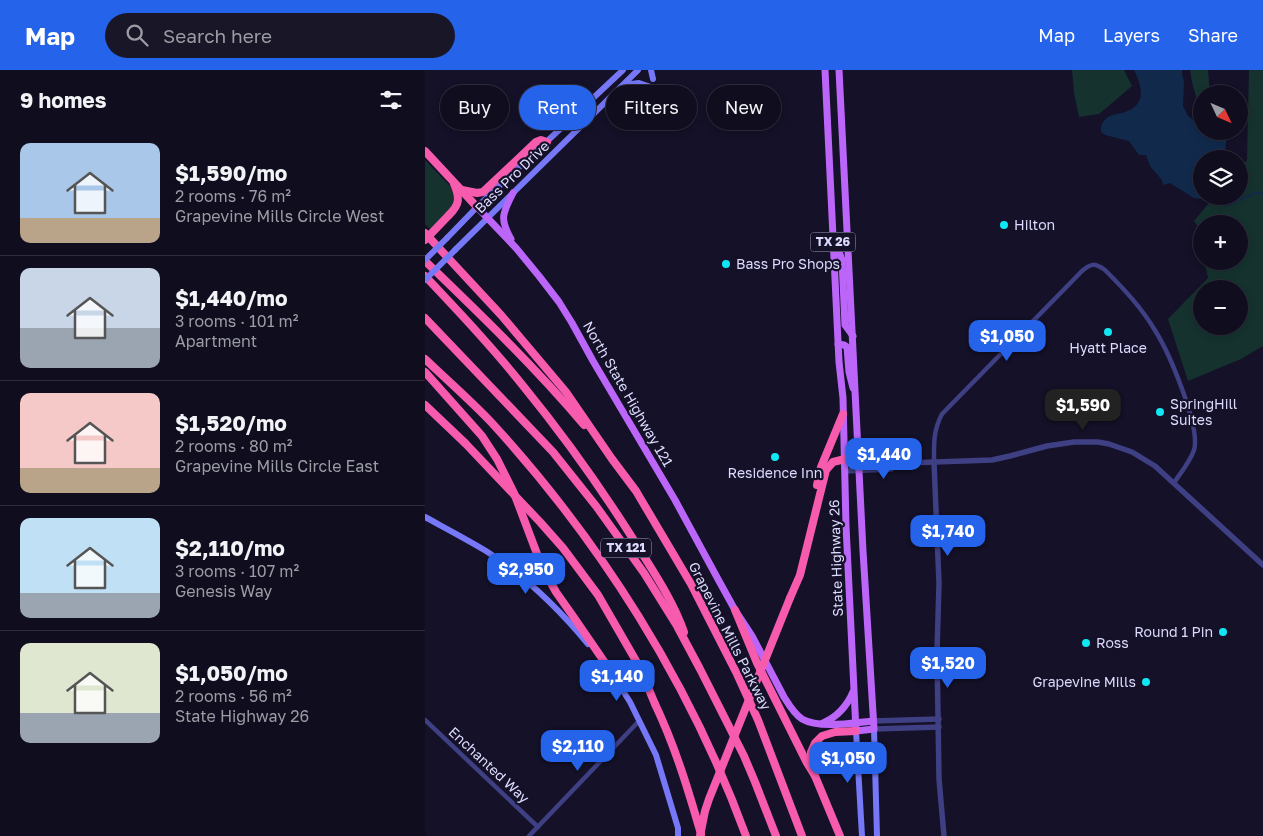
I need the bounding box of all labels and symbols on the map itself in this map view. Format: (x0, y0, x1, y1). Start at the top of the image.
north arrow (1193, 85, 1247, 140)
street label: Bass Pro Drive (471, 137, 552, 216)
place label: Hilton (1014, 216, 1055, 233)
marker: Hilton (998, 219, 1010, 231)
road number: TX 26 (811, 232, 855, 252)
place label: Bass Pro Shops (736, 255, 840, 272)
marker: Bass Pro Shops (720, 258, 732, 270)
street label: North State Highway 121 (580, 318, 677, 470)
pin: $1,050 (966, 320, 1048, 362)
marker: Hyatt Place (1102, 326, 1114, 338)
place label: Hyatt Place (1069, 339, 1147, 356)
pin: $1,590 (1042, 388, 1124, 431)
place label: SpringHill Suites (1170, 395, 1237, 428)
marker: SpringHill Suites (1154, 406, 1166, 418)
pin: $1,440 (843, 438, 925, 480)
marker: Residence Inn (769, 451, 781, 463)
place label: Residence Inn (728, 464, 822, 481)
street label: State Highway 26 (825, 499, 846, 617)
pin: $1,740 (907, 514, 989, 557)
road number: TX 121 (601, 538, 651, 558)
pin: $2,950 (485, 552, 567, 595)
street label: Grapevine Mills Parkway (686, 559, 775, 713)
place label: Round 1 Pin (1134, 623, 1213, 640)
marker: Round 1 Pin (1217, 626, 1229, 638)
place label: Ross (1096, 634, 1129, 651)
marker: Ross (1080, 637, 1092, 649)
pin: $1,520 (907, 646, 989, 689)
pin: $1,140 (576, 660, 658, 702)
place label: Grapevine Mills (1032, 673, 1136, 690)
marker: Grapevine Mills (1140, 676, 1152, 688)
street label: Enchanted Way (446, 723, 533, 806)
pin: $2,110 (537, 730, 619, 772)
pin: $1,050 (807, 742, 889, 784)

